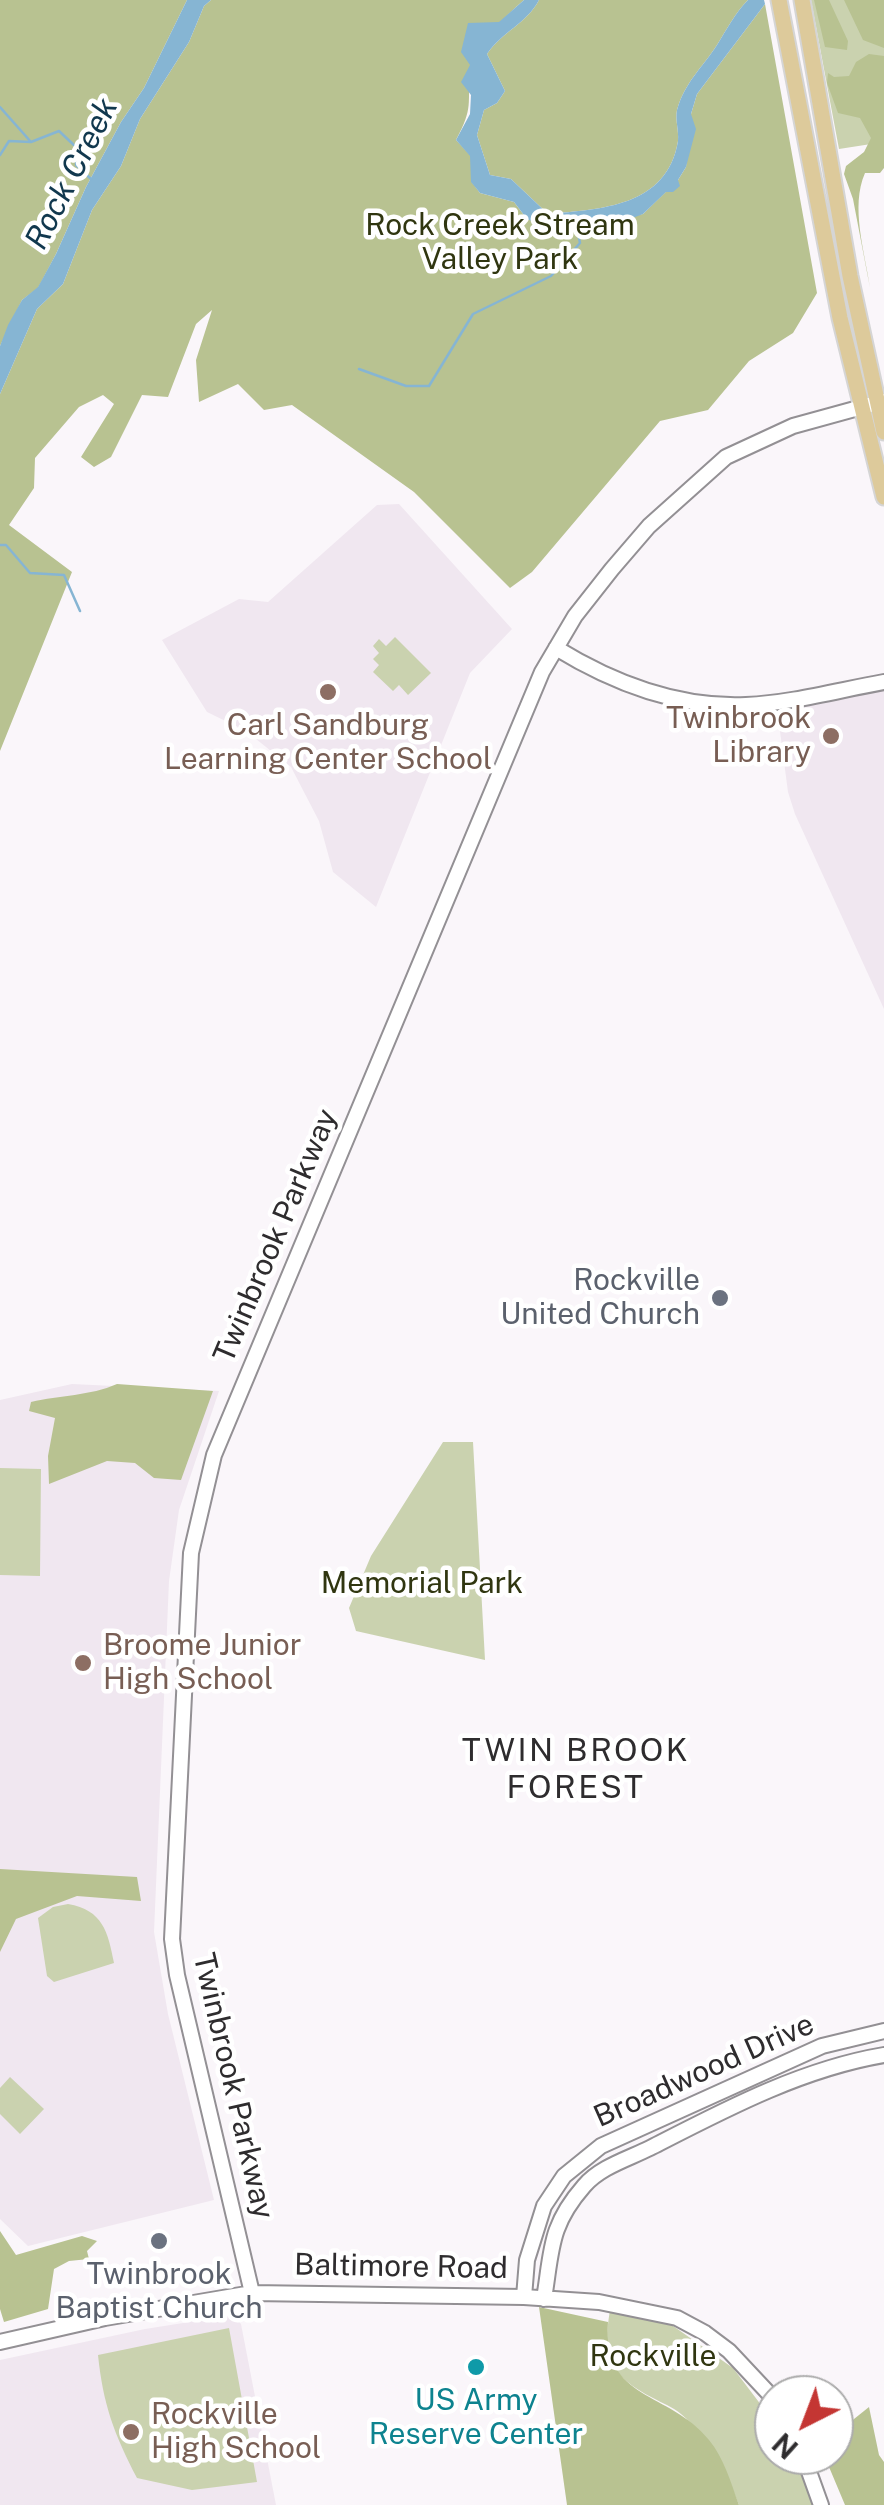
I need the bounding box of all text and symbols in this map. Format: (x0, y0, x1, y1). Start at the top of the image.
water label: Rock Creek (18, 92, 126, 256)
park label: Rock Creek Stream Valley Park (365, 208, 635, 278)
marker: Carl Sandburg Learning Center School (317, 681, 339, 703)
place label: Twinbrook Library (666, 701, 811, 772)
place label: Carl Sandburg Learning Center School (164, 708, 492, 778)
marker: Twinbrook Library (820, 725, 842, 747)
street label: Twinbrook Parkway (206, 1104, 346, 1368)
place label: Rockville United Church (500, 1263, 700, 1334)
marker: Rockville United Church (709, 1287, 731, 1309)
park label: Memorial Park (321, 1566, 523, 1602)
place label: Broome Junior High School (103, 1628, 301, 1698)
marker: Broome Junior High School (72, 1652, 94, 1674)
district label: TWIN BROOK FOREST (462, 1732, 690, 1807)
street label: Twinbrook Parkway (185, 1950, 281, 2222)
street label: Broadwood Drive (588, 2006, 820, 2136)
marker: Twinbrook Baptist Church (148, 2230, 170, 2252)
street label: Baltimore Road (294, 2247, 508, 2287)
place label: Twinbrook Baptist Church (55, 2257, 263, 2328)
park label: Rockville (590, 2339, 716, 2375)
marker: US Army Reserve Center (465, 2356, 487, 2378)
north arrow (754, 2375, 854, 2475)
place label: US Army Reserve Center (369, 2383, 583, 2454)
place label: Rockville High School (151, 2397, 321, 2468)
marker: Rockville High School (120, 2421, 142, 2443)
text: N (766, 2427, 804, 2466)

